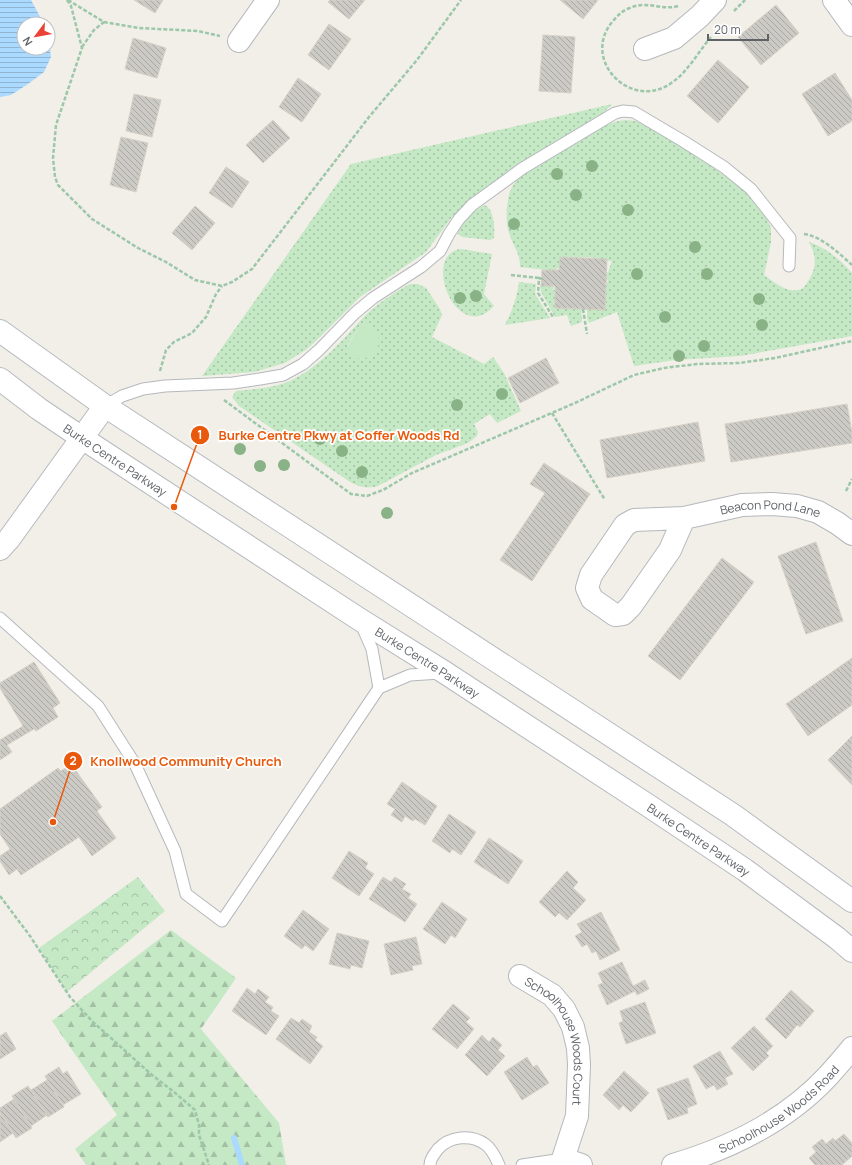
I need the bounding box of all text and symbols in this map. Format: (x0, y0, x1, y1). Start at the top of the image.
north arrow (16, 16, 56, 56)
scale bar (708, 16, 768, 42)
text: 20 m (714, 21, 741, 38)
text: N (19, 34, 36, 49)
street label: Burke Centre Parkway (60, 420, 171, 500)
callout: Burke Centre Pkwy at Coffer Woods Rd (190, 423, 467, 448)
text: 1 (197, 426, 203, 443)
text: Burke Centre Pkwy at Coffer Woods Rd (218, 426, 460, 444)
street label: Beacon Pond Lane (718, 495, 823, 521)
street label: Burke Centre Parkway (372, 623, 484, 702)
callout: Knollwood Community Church (63, 749, 290, 774)
text: 2 (69, 752, 77, 769)
text: Knollwood Community Church (90, 752, 282, 770)
street label: Burke Centre Parkway (644, 799, 754, 880)
street label: Schoolhouse Woods Court (522, 972, 587, 1106)
street label: Schoolhouse Woods Road (716, 1061, 843, 1157)

